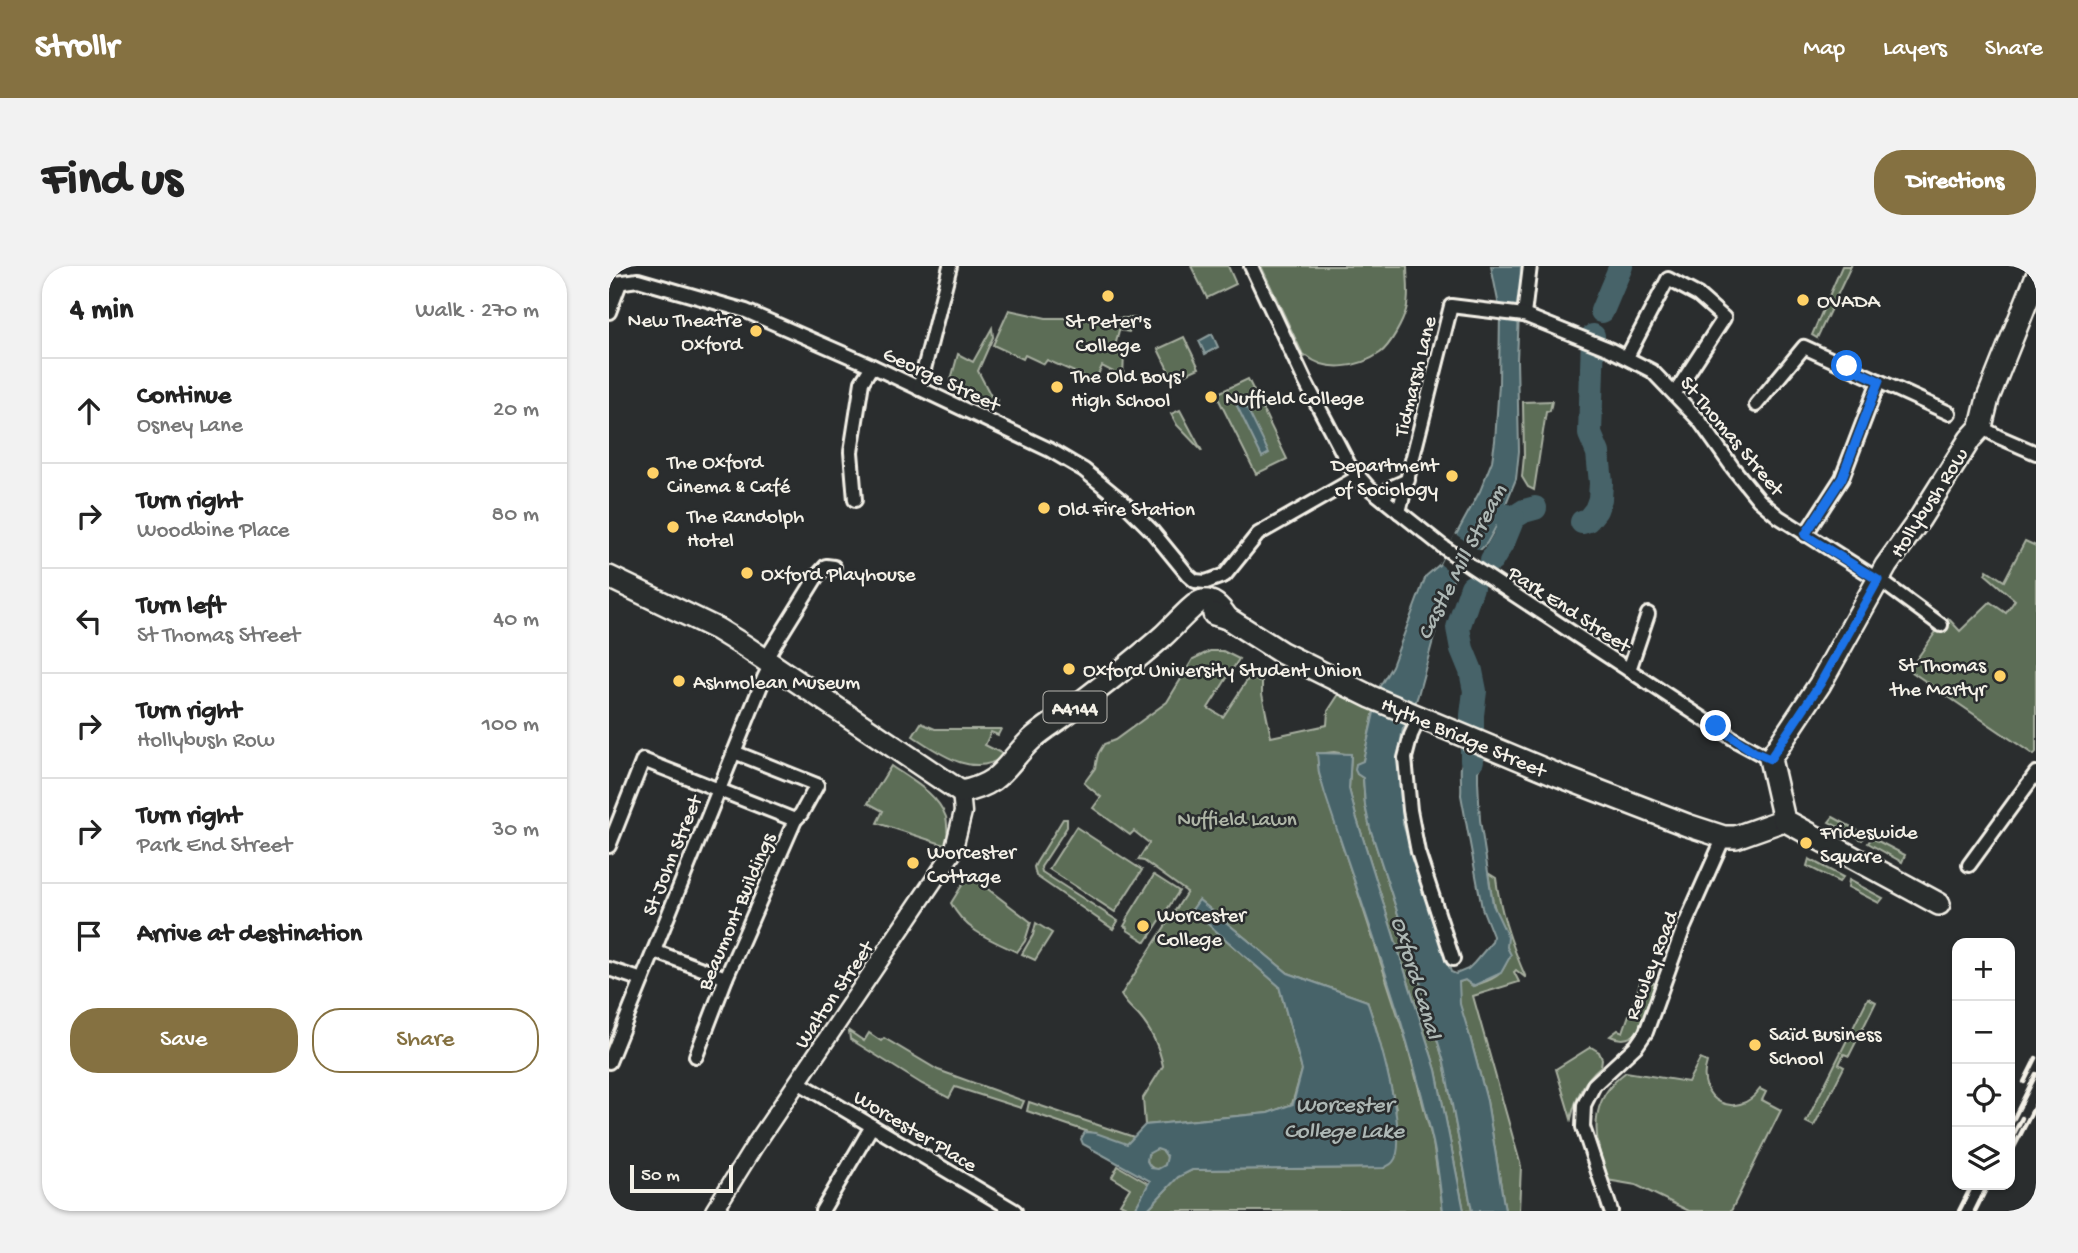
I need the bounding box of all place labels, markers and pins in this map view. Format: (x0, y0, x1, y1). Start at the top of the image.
marker: St Peter's College (1100, 288, 1116, 304)
place label: OVADA (1817, 291, 1881, 316)
marker: OVADA (1795, 292, 1811, 308)
place label: New Theatre Oxford (628, 310, 744, 359)
place label: St Peter's College (1065, 311, 1152, 360)
marker: New Theatre Oxford (748, 323, 764, 339)
place label: The Old Boys' High School (1070, 366, 1186, 415)
marker: The Old Boys' High School (1049, 379, 1065, 395)
place label: Nuffield College (1225, 388, 1365, 413)
marker: Nuffield College (1203, 389, 1219, 405)
place label: The Oxford Cinema & Café (666, 452, 791, 501)
place label: Department of Sociology (1329, 455, 1440, 504)
marker: The Oxford Cinema & Café (645, 465, 661, 481)
marker: Department of Sociology (1444, 468, 1460, 484)
place label: Old Fire Station (1058, 499, 1195, 524)
marker: Old Fire Station (1036, 500, 1052, 516)
place label: The Randolph Hotel (686, 506, 804, 555)
marker: The Randolph Hotel (665, 519, 681, 535)
place label: Oxford Playhouse (761, 564, 917, 589)
marker: Oxford Playhouse (739, 565, 755, 581)
place label: St Thomas the Martyr (1888, 655, 1988, 704)
place label: Oxford University Student Union (1083, 660, 1361, 685)
marker: Oxford University Student Union (1061, 661, 1077, 677)
marker: St Thomas the Martyr (1992, 668, 2008, 684)
place label: Ashmolean Museum (693, 672, 860, 697)
marker: Ashmolean Museum (671, 673, 687, 689)
place label: Frideswide Square (1819, 822, 1919, 871)
marker: Frideswide Square (1798, 835, 1814, 851)
place label: Worcester Cottage (927, 842, 1017, 891)
marker: Worcester Cottage (905, 855, 921, 871)
place label: Worcester College (1157, 905, 1247, 954)
marker: Worcester College (1135, 918, 1151, 934)
place label: Saïd Business School (1769, 1024, 1883, 1073)
marker: Saïd Business School (1747, 1037, 1763, 1053)

